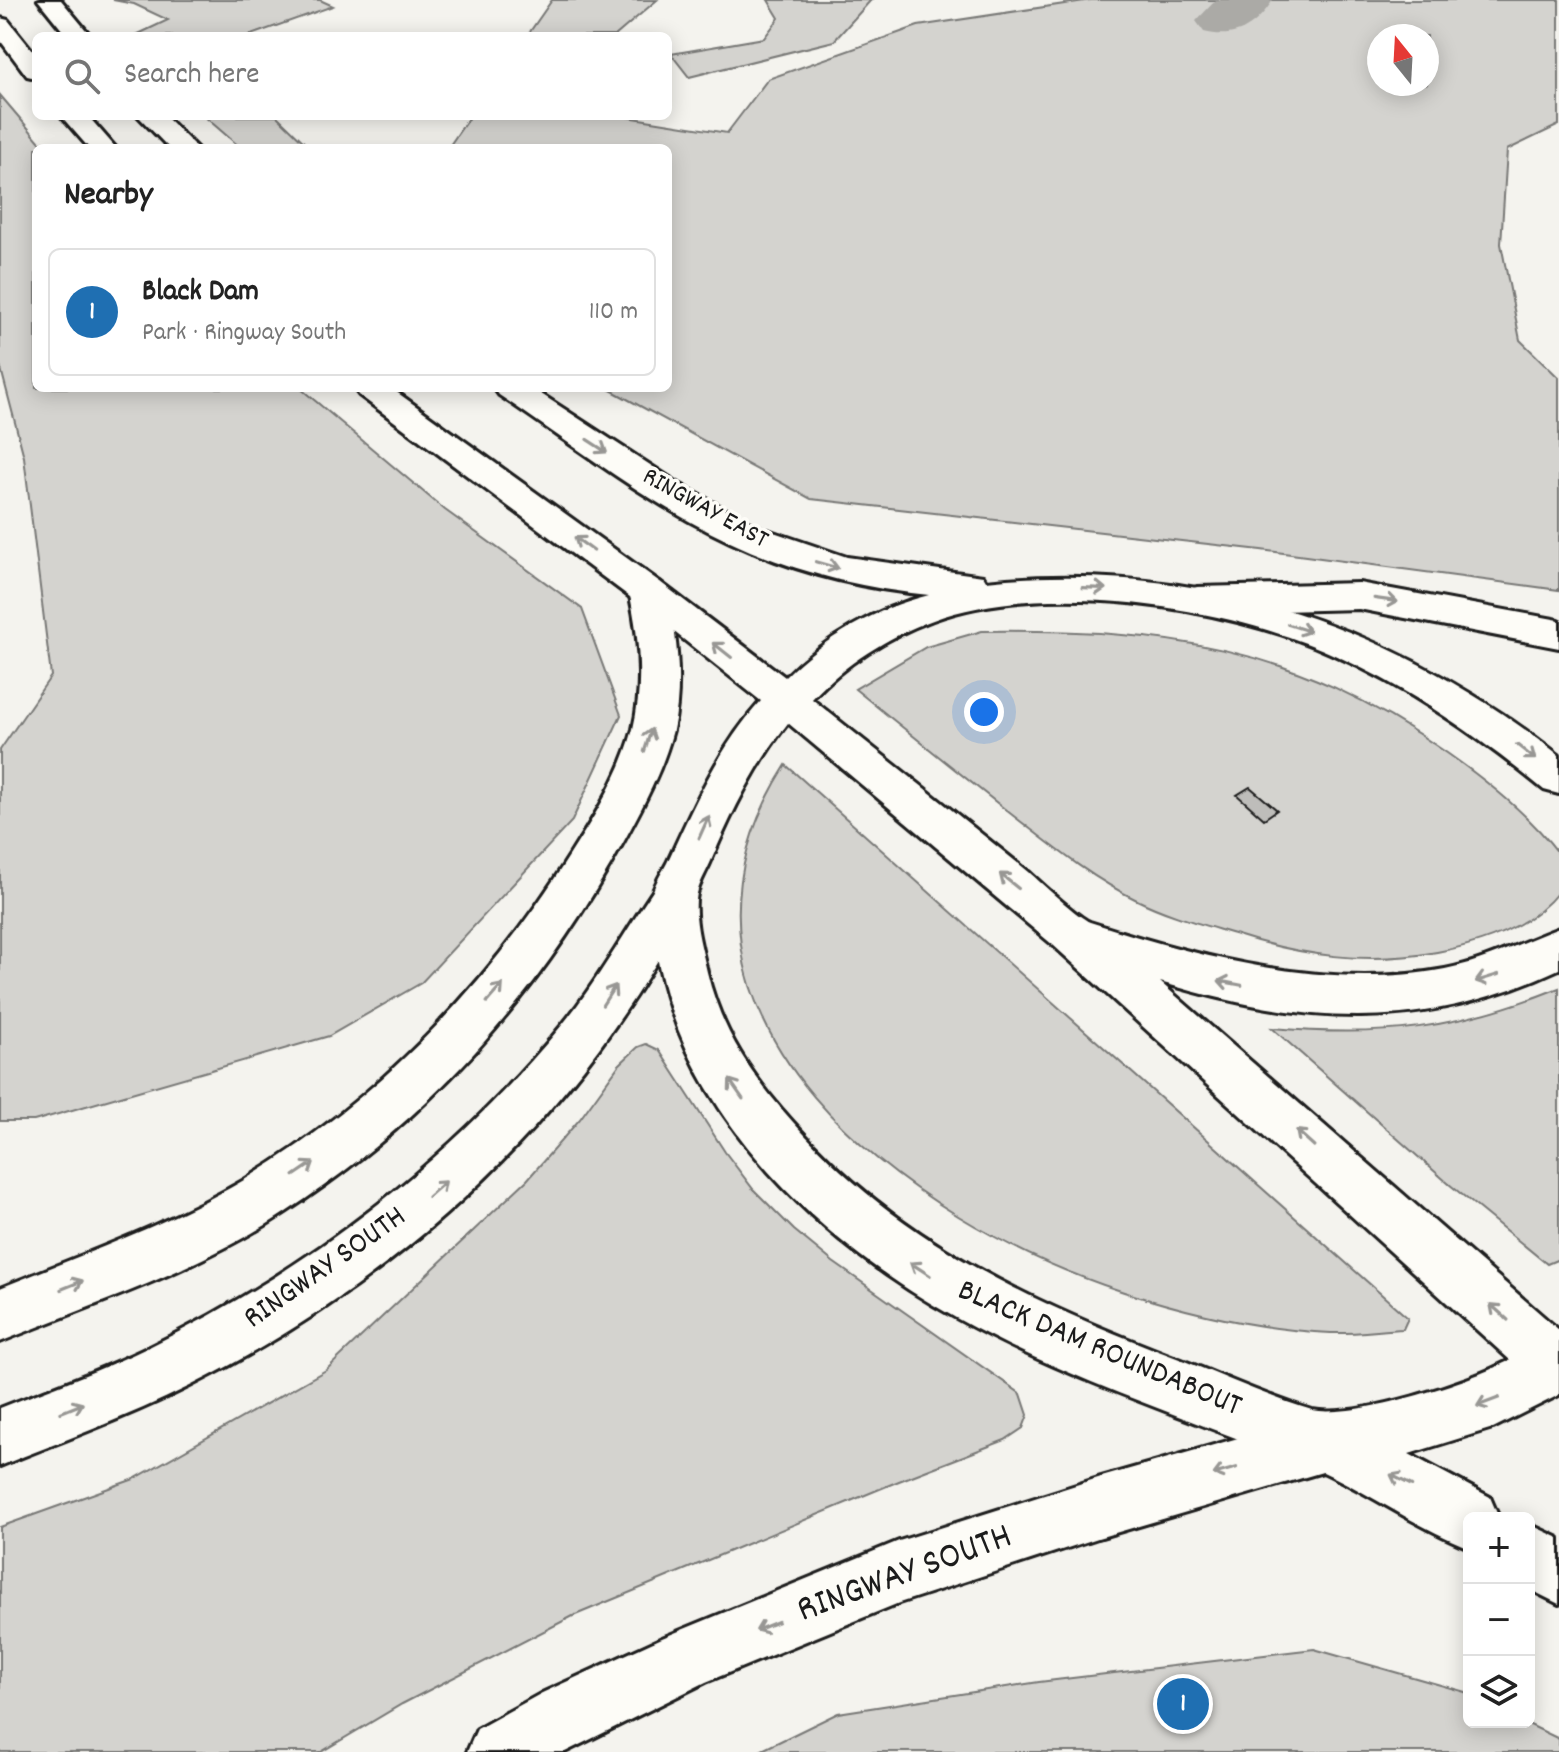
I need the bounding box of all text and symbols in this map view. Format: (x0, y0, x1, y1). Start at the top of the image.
north arrow (1367, 24, 1439, 96)
search box (32, 32, 672, 120)
icon: search (60, 54, 104, 98)
text: Search here (124, 55, 260, 98)
text: Nearby (64, 172, 153, 221)
text: Black Dam (142, 272, 259, 315)
text: 1 (89, 294, 95, 331)
text: 110 m (589, 294, 638, 331)
text: Park · Ringway South (142, 315, 346, 352)
one-way arrow (586, 438, 608, 454)
street label: RINGWAY EAST (635, 459, 775, 559)
one-way arrow (574, 536, 595, 553)
one-way arrow (814, 558, 840, 573)
one-way arrow (1080, 580, 1107, 595)
one-way arrow (1373, 593, 1398, 608)
one-way arrow (1286, 621, 1311, 636)
one-way arrow (712, 641, 733, 658)
your location (964, 692, 1004, 732)
one-way arrow (642, 728, 657, 753)
one-way arrow (1515, 743, 1536, 760)
one-way arrow (698, 815, 713, 839)
one-way arrow (999, 872, 1019, 890)
one-way arrow (1475, 971, 1501, 986)
one-way arrow (1218, 975, 1244, 990)
one-way arrow (485, 984, 503, 1004)
one-way arrow (601, 984, 617, 1007)
one-way arrow (728, 1079, 745, 1100)
one-way arrow (1296, 1130, 1316, 1148)
one-way arrow (292, 1161, 315, 1177)
one-way arrow (426, 1180, 446, 1198)
street label: RINGWAY SOUTH (235, 1196, 417, 1342)
one-way arrow (910, 1261, 932, 1278)
street label: BLACK DAM ROUNDABOUT (950, 1269, 1248, 1431)
one-way arrow (59, 1277, 84, 1292)
one-way arrow (1489, 1304, 1509, 1322)
one-way arrow (1477, 1396, 1501, 1410)
one-way arrow (59, 1400, 84, 1414)
one-way arrow (1212, 1464, 1238, 1479)
one-way arrow (1390, 1472, 1413, 1488)
street label: RINGWAY SOUTH (790, 1511, 1020, 1639)
map controls (1463, 1512, 1535, 1728)
button: + (1463, 1512, 1535, 1584)
button: − (1463, 1584, 1535, 1656)
one-way arrow (755, 1620, 780, 1635)
button: layers (1463, 1656, 1535, 1728)
pin: 1 (1157, 1674, 1209, 1734)

